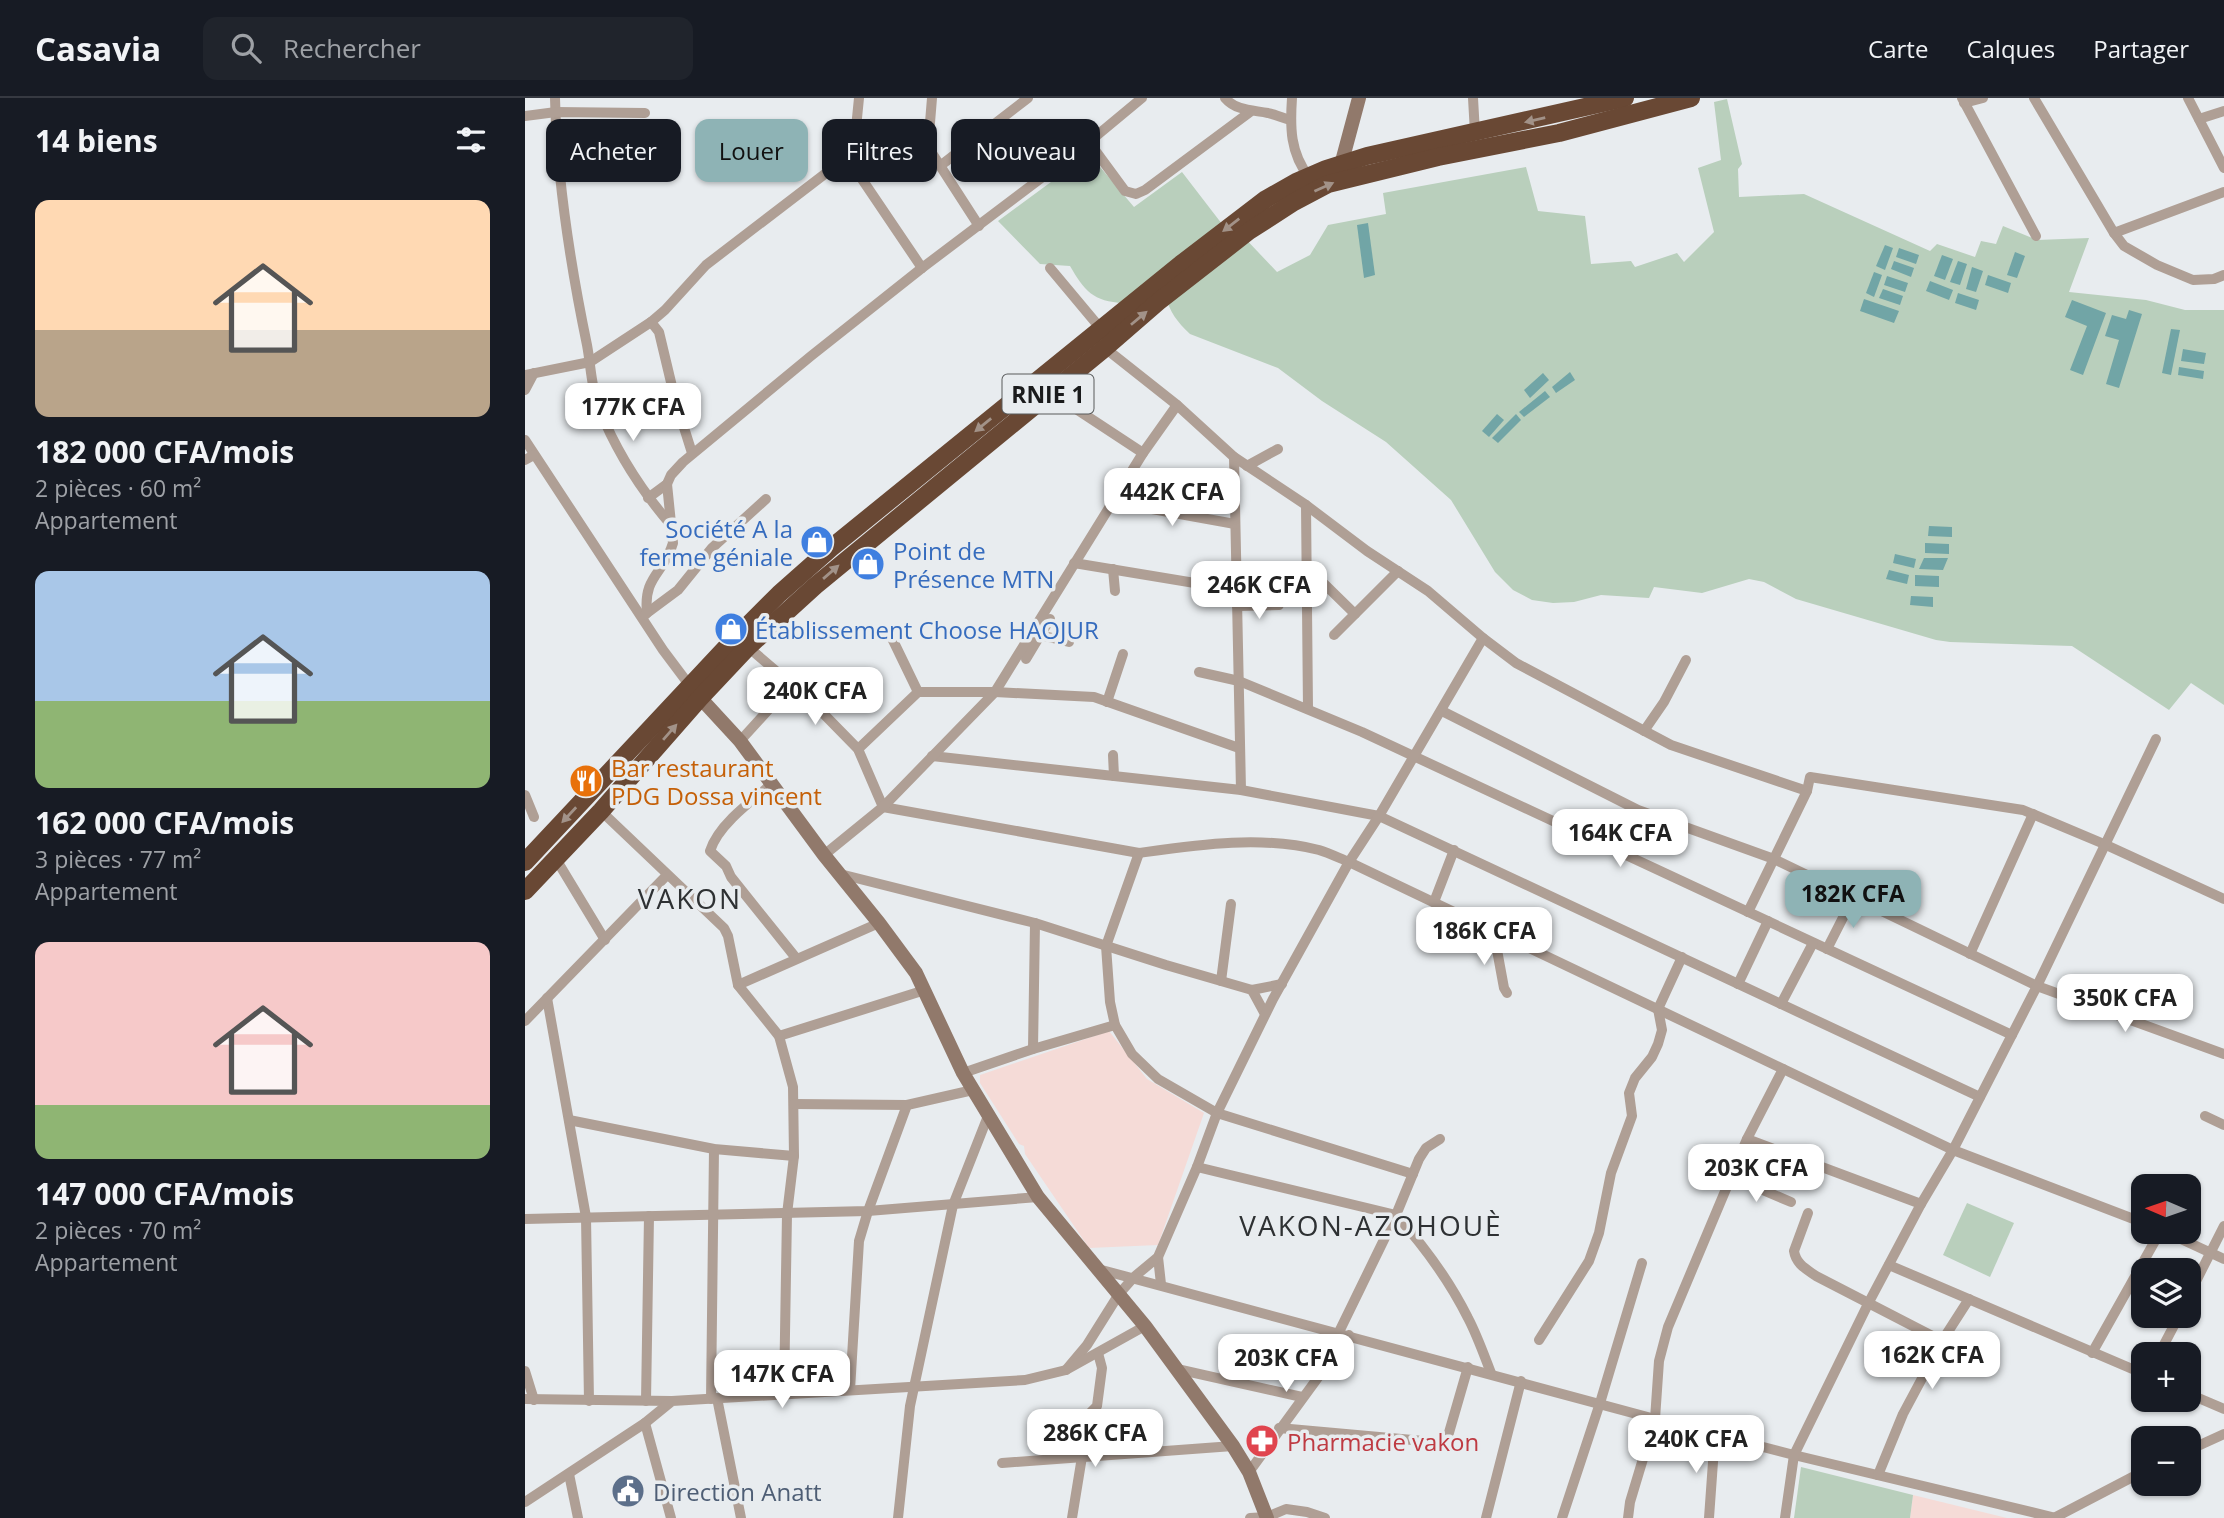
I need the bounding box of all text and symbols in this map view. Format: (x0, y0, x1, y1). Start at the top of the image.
search box (203, 17, 693, 80)
text: Casavia (35, 26, 161, 71)
icon: search (227, 29, 265, 67)
text: Rechercher (283, 30, 421, 66)
text: Carte (1868, 32, 1928, 65)
text: Calques (1966, 32, 2055, 65)
text: Partager (2093, 32, 2189, 65)
one-way arrow (1524, 114, 1546, 125)
chip: Acheter (546, 119, 681, 182)
chip: Louer (695, 119, 808, 182)
chip: Filtres (822, 119, 937, 182)
chip: Nouveau (951, 119, 1100, 182)
text: 14 biens (35, 120, 158, 161)
icon: filters (452, 121, 490, 159)
one-way arrow (1314, 181, 1334, 193)
one-way arrow (1223, 218, 1241, 233)
icon: home (200, 245, 326, 371)
one-way arrow (1130, 311, 1147, 326)
road number: RNIE 1 (1002, 374, 1093, 414)
pin: 177K CFA (561, 384, 705, 443)
text: 177K CFA (581, 390, 685, 422)
one-way arrow (975, 417, 992, 432)
text: 182 000 CFA/mois (35, 431, 294, 472)
pin: 442K CFA (1100, 468, 1244, 528)
text: 2 pièces · 60 m² (35, 472, 201, 504)
text: 442K CFA (1120, 475, 1224, 507)
text: Appartement (35, 504, 178, 536)
place label: Société A la ferme géniale (640, 512, 793, 573)
shop icon: Société A la ferme géniale (798, 523, 836, 561)
place label: Point de Présence MTN (893, 534, 1054, 595)
shop icon: Point de Présence MTN (849, 545, 887, 583)
pin: 246K CFA (1187, 561, 1331, 621)
one-way arrow (822, 564, 840, 580)
text: 246K CFA (1207, 568, 1311, 600)
shop icon: Établissement Choose HAOJUR (712, 610, 750, 648)
place label: Établissement Choose HAOJUR (755, 613, 1099, 646)
icon: home (200, 616, 326, 742)
pin: 240K CFA (743, 668, 887, 727)
text: 240K CFA (763, 674, 867, 706)
one-way arrow (662, 724, 677, 741)
place label: Bar restaurant PDG Dossa vincent (611, 751, 822, 812)
restaurant icon: Bar restaurant PDG Dossa vincent (567, 762, 605, 800)
text: 162 000 CFA/mois (35, 802, 294, 843)
one-way arrow (561, 806, 577, 824)
pin: 164K CFA (1548, 810, 1692, 869)
text: 164K CFA (1568, 816, 1672, 848)
text: 3 pièces · 77 m² (35, 843, 201, 875)
pin: 182K CFA (1781, 870, 1925, 930)
text: Appartement (35, 875, 178, 907)
text: 182K CFA (1801, 877, 1905, 909)
district label: VAKON (638, 879, 742, 917)
pin: 186K CFA (1412, 908, 1556, 967)
text: 186K CFA (1432, 914, 1536, 946)
pin: 350K CFA (2053, 974, 2197, 1034)
text: 350K CFA (2073, 981, 2177, 1013)
icon: home (200, 987, 326, 1113)
pin: 203K CFA (1684, 1144, 1828, 1204)
text: 203K CFA (1704, 1151, 1808, 1183)
text: 147 000 CFA/mois (35, 1173, 294, 1214)
north arrow (2131, 1174, 2201, 1244)
map controls (2131, 1174, 2201, 1496)
district label: VAKON-AZOHOUÈ (1239, 1206, 1503, 1244)
text: 2 pièces · 70 m² (35, 1214, 201, 1246)
text: Appartement (35, 1246, 178, 1278)
button: layers (2131, 1258, 2201, 1328)
pin: 162K CFA (1860, 1332, 2004, 1391)
pin: 203K CFA (1214, 1334, 1358, 1394)
text: 162K CFA (1880, 1338, 1984, 1370)
text: 203K CFA (1234, 1341, 1338, 1373)
button: + (2131, 1342, 2201, 1412)
pin: 147K CFA (710, 1350, 854, 1410)
text: 147K CFA (730, 1357, 834, 1389)
pin: 286K CFA (1023, 1410, 1167, 1469)
text: 286K CFA (1043, 1416, 1147, 1448)
pin: 240K CFA (1624, 1416, 1768, 1475)
pharmacy icon: Pharmacie vakon (1243, 1422, 1281, 1460)
text: 240K CFA (1644, 1422, 1748, 1454)
place label: Pharmacie vakon (1287, 1425, 1479, 1458)
button: − (2131, 1426, 2201, 1496)
public building icon: Direction Anatt (609, 1472, 647, 1510)
place label: Direction Anatt (653, 1475, 822, 1508)

